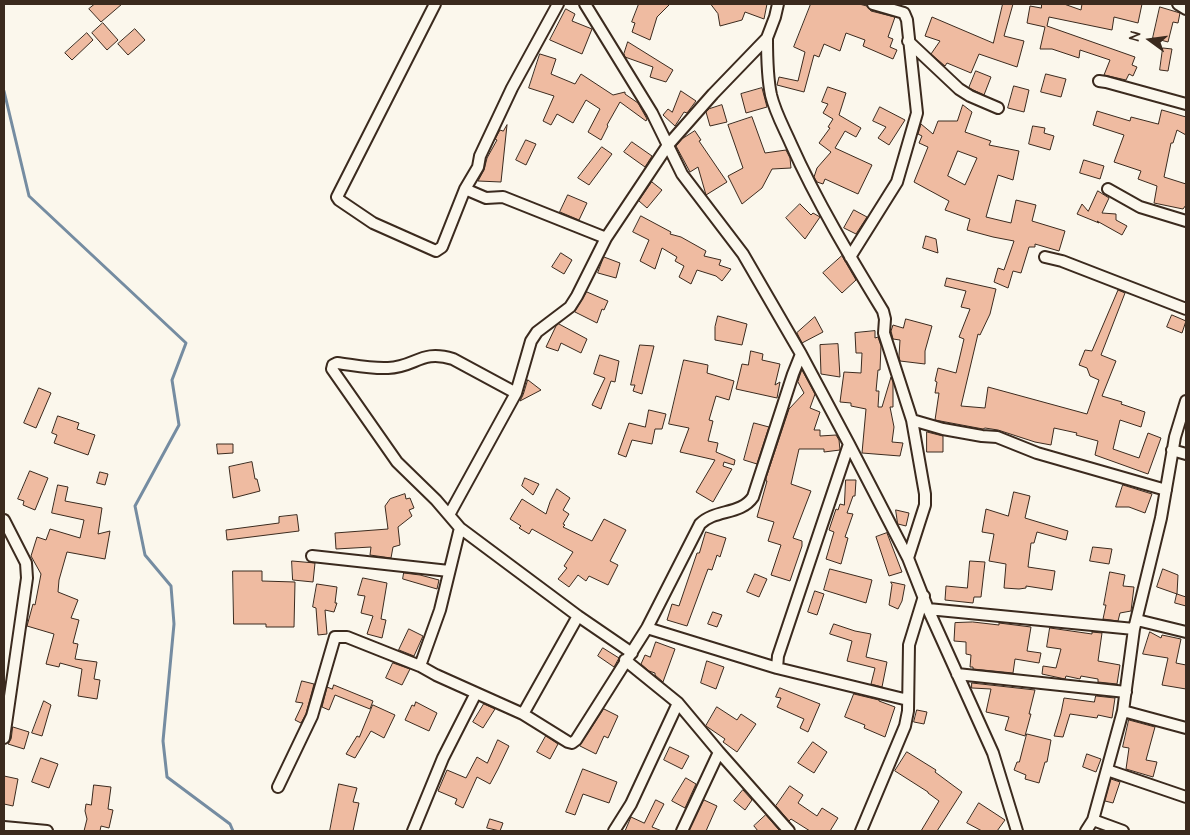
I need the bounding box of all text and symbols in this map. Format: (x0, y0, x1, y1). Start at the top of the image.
north arrow (1125, 15, 1175, 65)
text: N (1125, 30, 1146, 43)

